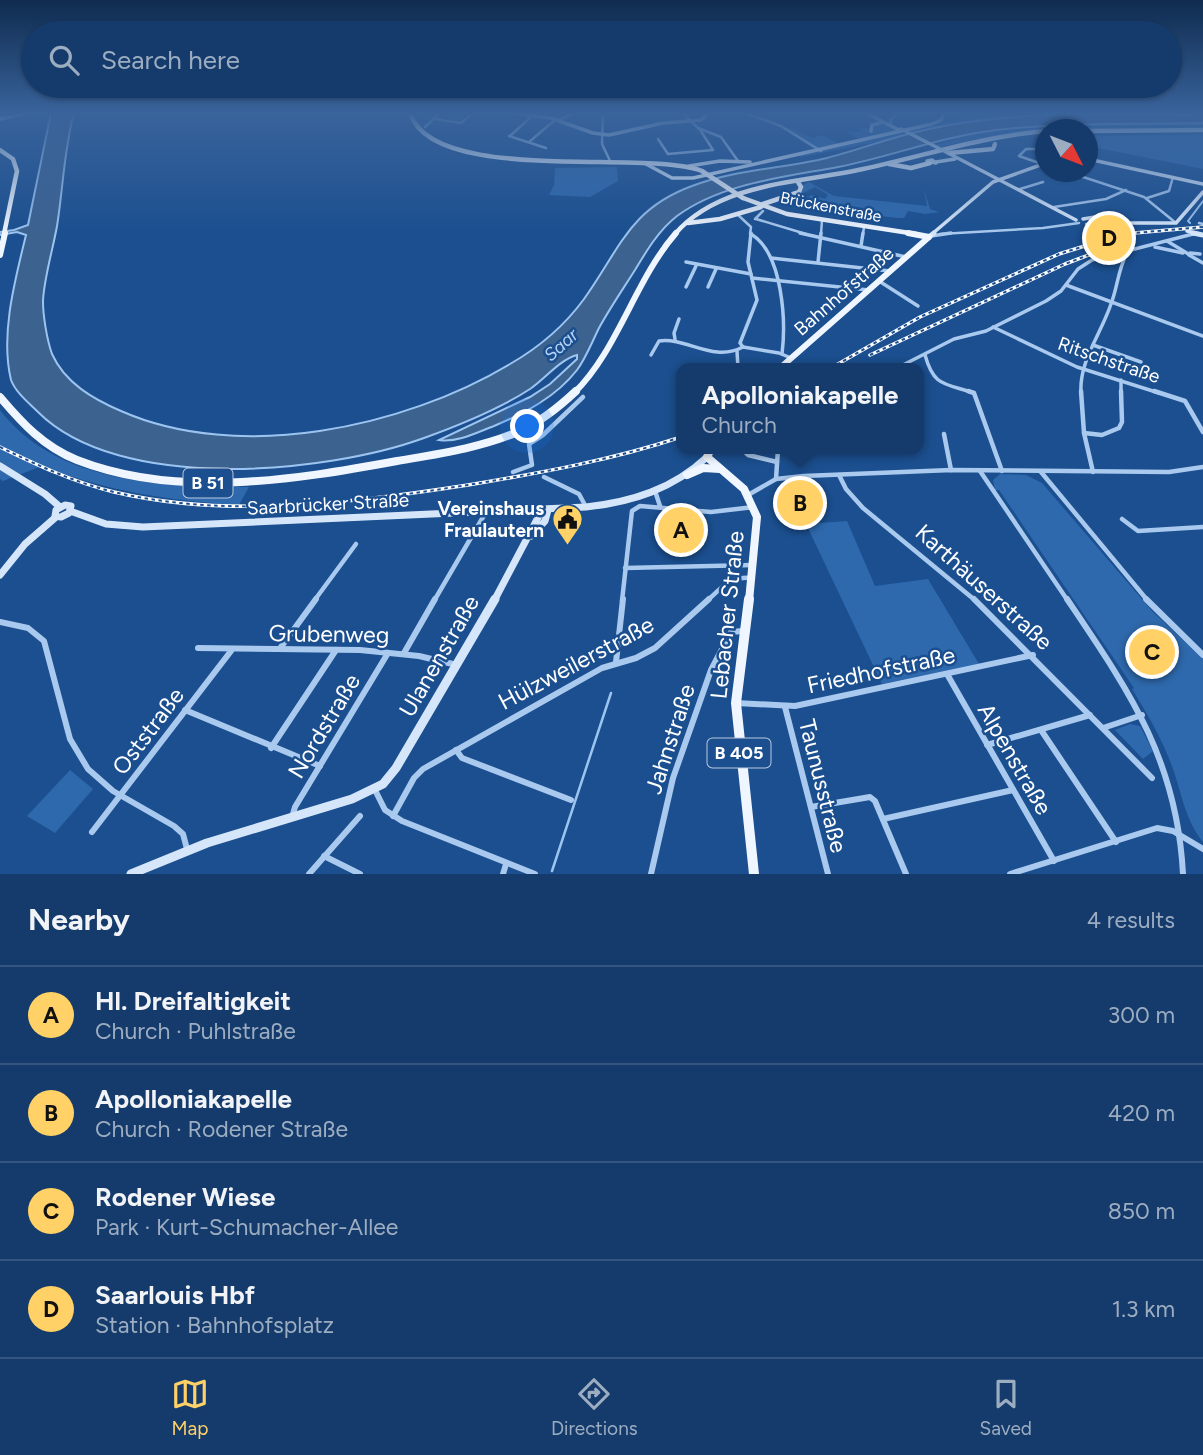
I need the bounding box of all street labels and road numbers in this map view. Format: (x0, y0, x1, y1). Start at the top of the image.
street label: Brückenstraße (779, 188, 884, 226)
street label: Bahnhofstraße (790, 242, 898, 340)
street label: Ritschstraße (1055, 332, 1163, 388)
road number: B 51 (184, 468, 232, 498)
street label: Saarbrücker Straße (246, 488, 410, 520)
street label: Karthäuserstraße (910, 518, 1058, 656)
street label: Lebacher Straße (704, 530, 750, 700)
street label: Ulanenstraße (393, 590, 485, 722)
street label: Hülzweilerstraße (494, 610, 658, 716)
street label: Grubenweg (268, 619, 390, 649)
street label: Friedhofstraße (804, 641, 958, 699)
street label: Nordstraße (282, 669, 366, 783)
street label: Jahnstraße (639, 681, 701, 797)
street label: Oststraße (106, 682, 190, 780)
street label: Alpenstraße (972, 698, 1058, 820)
street label: Taunusstraße (793, 716, 853, 856)
road number: B 405 (708, 738, 770, 768)

